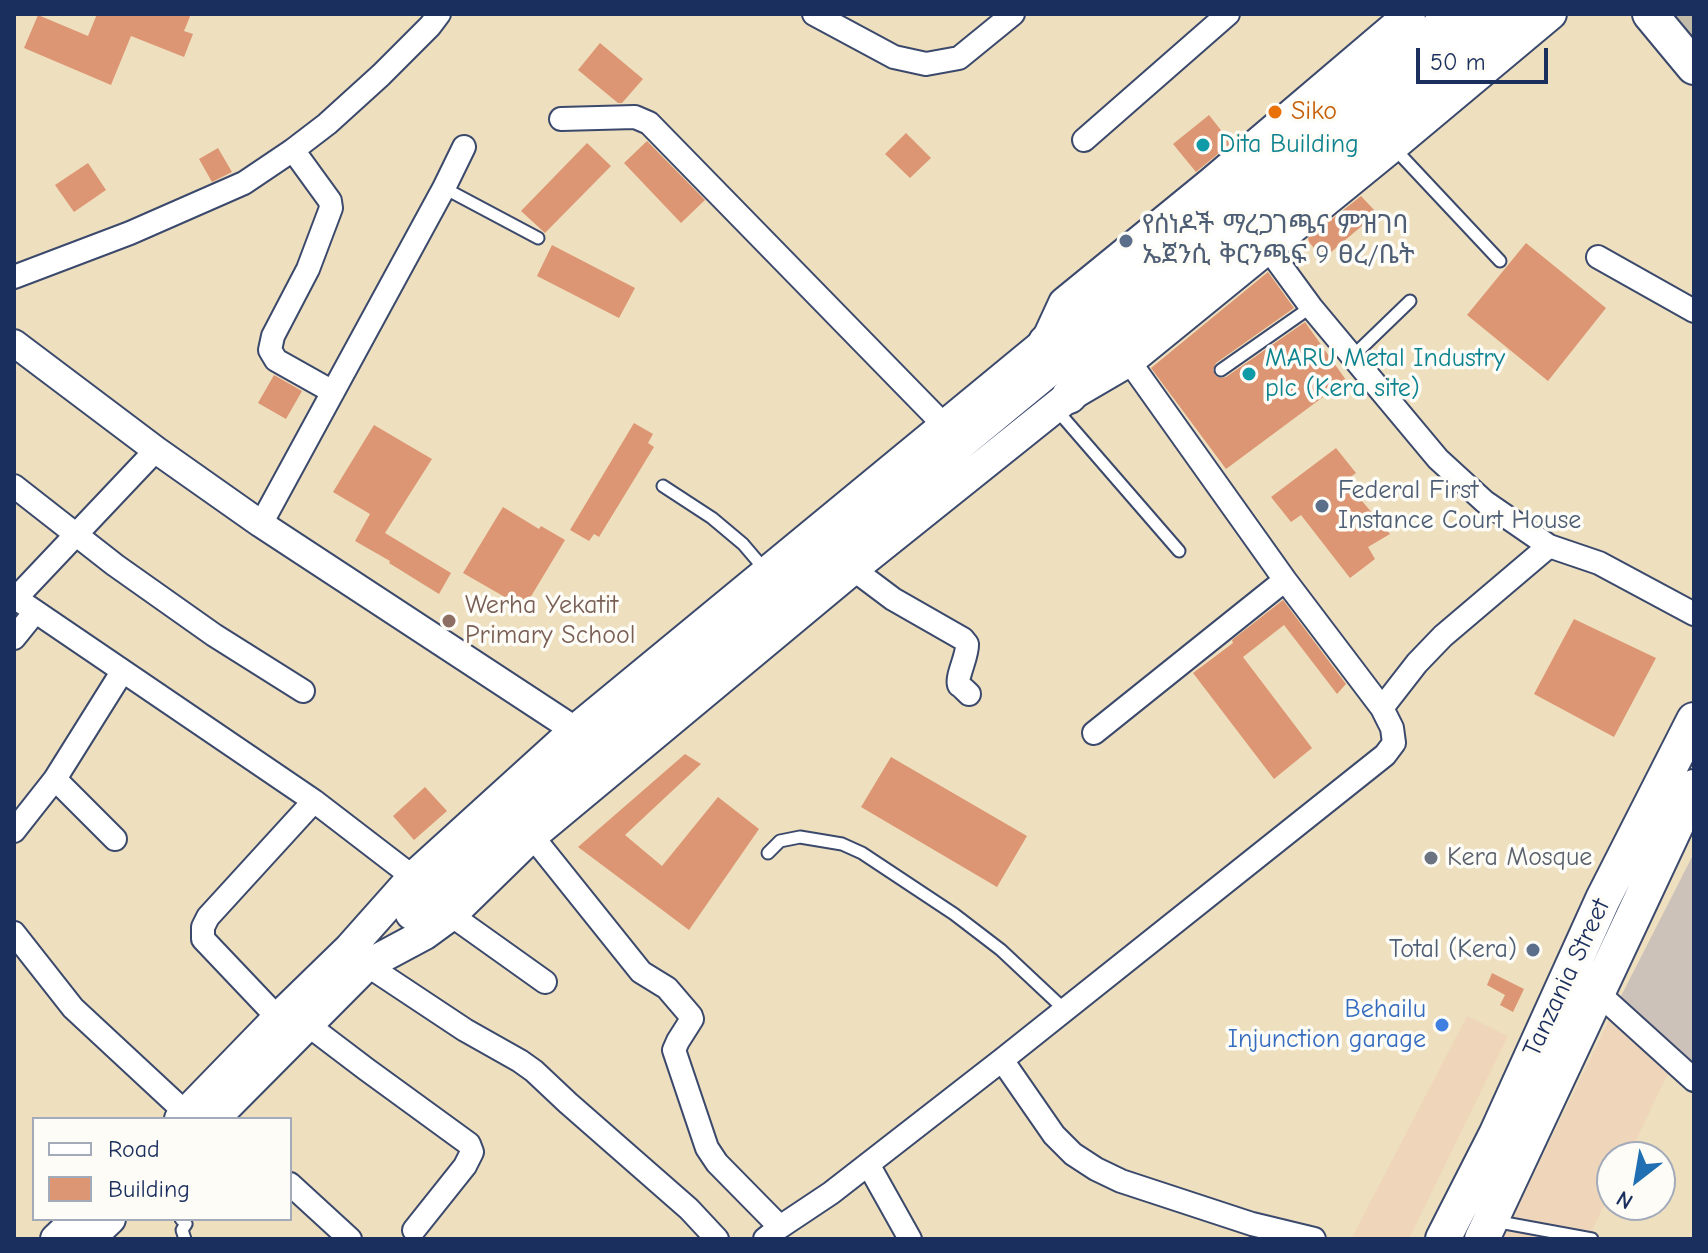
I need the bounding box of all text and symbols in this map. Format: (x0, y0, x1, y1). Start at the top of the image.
scale bar (1420, 32, 1552, 82)
text: 50 m (1430, 48, 1486, 76)
place label: Siko (1291, 96, 1337, 128)
marker: Siko (1266, 103, 1284, 121)
place label: Dita Building (1219, 129, 1359, 161)
marker: Dita Building (1194, 136, 1212, 154)
place label: የሰነዶች ማረጋገጫና ምዝገባ ኤጀንሲ ቅርንጫፍ 9 ፀረ/ቤት (1142, 210, 1415, 272)
marker: የሰነዶች ማረጋገጫና ምዝገባ ኤጀንሲ ቅርንጫፍ 9 ፀረ/ቤት (1117, 232, 1135, 250)
place label: MARU Metal Industry plc (Kera site) (1265, 343, 1505, 404)
marker: MARU Metal Industry plc (Kera site) (1240, 365, 1258, 383)
place label: Federal First Instance Court House (1338, 475, 1581, 536)
marker: Federal First Instance Court House (1313, 497, 1331, 515)
place label: Werha Yekatit Primary School (465, 590, 635, 652)
marker: Werha Yekatit Primary School (440, 612, 458, 630)
place label: Kera Mosque (1447, 842, 1592, 874)
marker: Kera Mosque (1422, 849, 1440, 867)
street label: Tanzania Street (1517, 894, 1617, 1062)
place label: Total (Kera) (1389, 934, 1517, 966)
marker: Total (Kera) (1524, 941, 1542, 959)
place label: Behailu Injunction garage (1228, 994, 1426, 1056)
marker: Behailu Injunction garage (1433, 1016, 1451, 1034)
legend (32, 1117, 292, 1221)
text: Road (108, 1135, 160, 1163)
north arrow (1596, 1141, 1676, 1221)
text: Building (108, 1175, 190, 1203)
text: N (1612, 1185, 1638, 1215)

